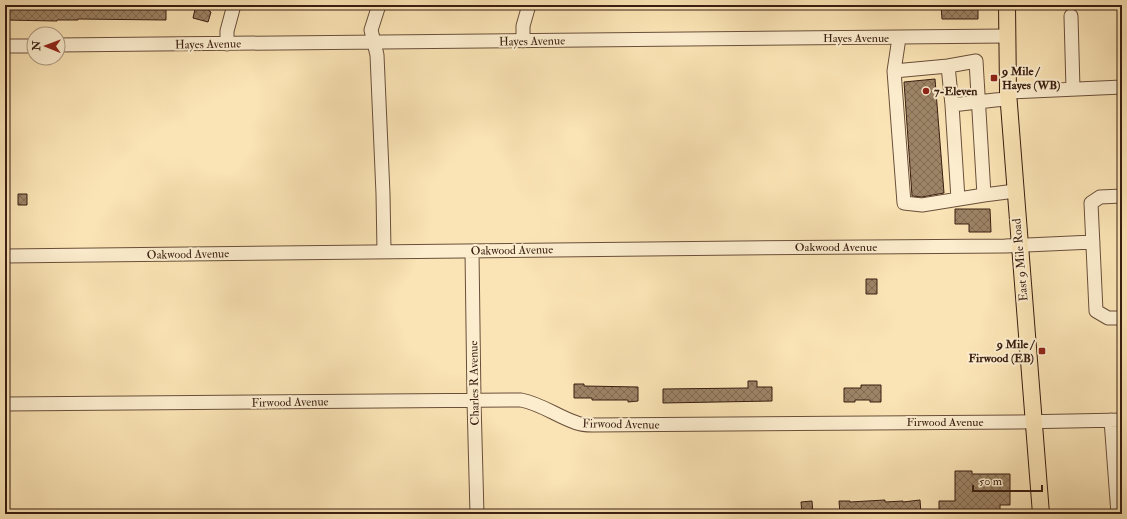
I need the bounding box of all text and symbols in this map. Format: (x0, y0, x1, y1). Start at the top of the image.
north arrow (26, 26, 66, 66)
street label: Hayes Avenue (823, 31, 889, 46)
street label: Hayes Avenue (499, 33, 565, 50)
street label: Hayes Avenue (175, 36, 241, 53)
text: N (30, 40, 43, 52)
place label: 9 Mile / Hayes (WB) (1001, 64, 1060, 93)
marker: 9 Mile / Hayes (WB) (989, 73, 999, 83)
place label: 7-Eleven (934, 84, 978, 99)
marker: 7-Eleven (921, 86, 931, 96)
street label: East 9 Mile Road (1009, 218, 1032, 302)
street label: Oakwood Avenue (795, 240, 877, 255)
street label: Oakwood Avenue (471, 242, 553, 259)
street label: Oakwood Avenue (147, 246, 229, 263)
place label: 9 Mile / Firwood (EB) (969, 337, 1036, 366)
street label: Charles R Avenue (466, 340, 483, 426)
marker: 9 Mile / Firwood (EB) (1037, 346, 1047, 356)
street label: Firwood Avenue (251, 394, 329, 411)
street label: Firwood Avenue (906, 415, 984, 430)
street label: Firwood Avenue (582, 416, 660, 433)
scale bar (973, 467, 1042, 493)
text: 50 m (979, 474, 1003, 489)

